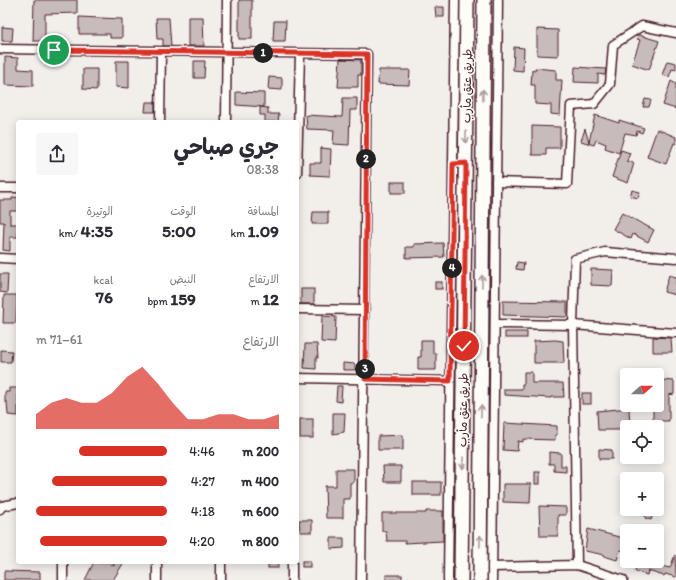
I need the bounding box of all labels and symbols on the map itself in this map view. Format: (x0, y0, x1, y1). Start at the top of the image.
pin (37, 33, 71, 67)
pin: 1 (253, 43, 273, 63)
street label: طريق عتق مأرب (459, 49, 476, 123)
one-way arrow (479, 89, 487, 102)
one-way arrow (462, 130, 470, 143)
pin: 2 (356, 149, 376, 169)
pin: 4 (442, 258, 462, 278)
one-way arrow (478, 275, 486, 288)
pin (447, 329, 481, 363)
pin: 3 (355, 359, 375, 379)
north arrow (620, 368, 664, 412)
street label: طريق عتق مأرب (455, 373, 472, 447)
one-way arrow (477, 405, 485, 418)
one-way arrow (459, 456, 467, 469)
one-way arrow (476, 535, 484, 548)

